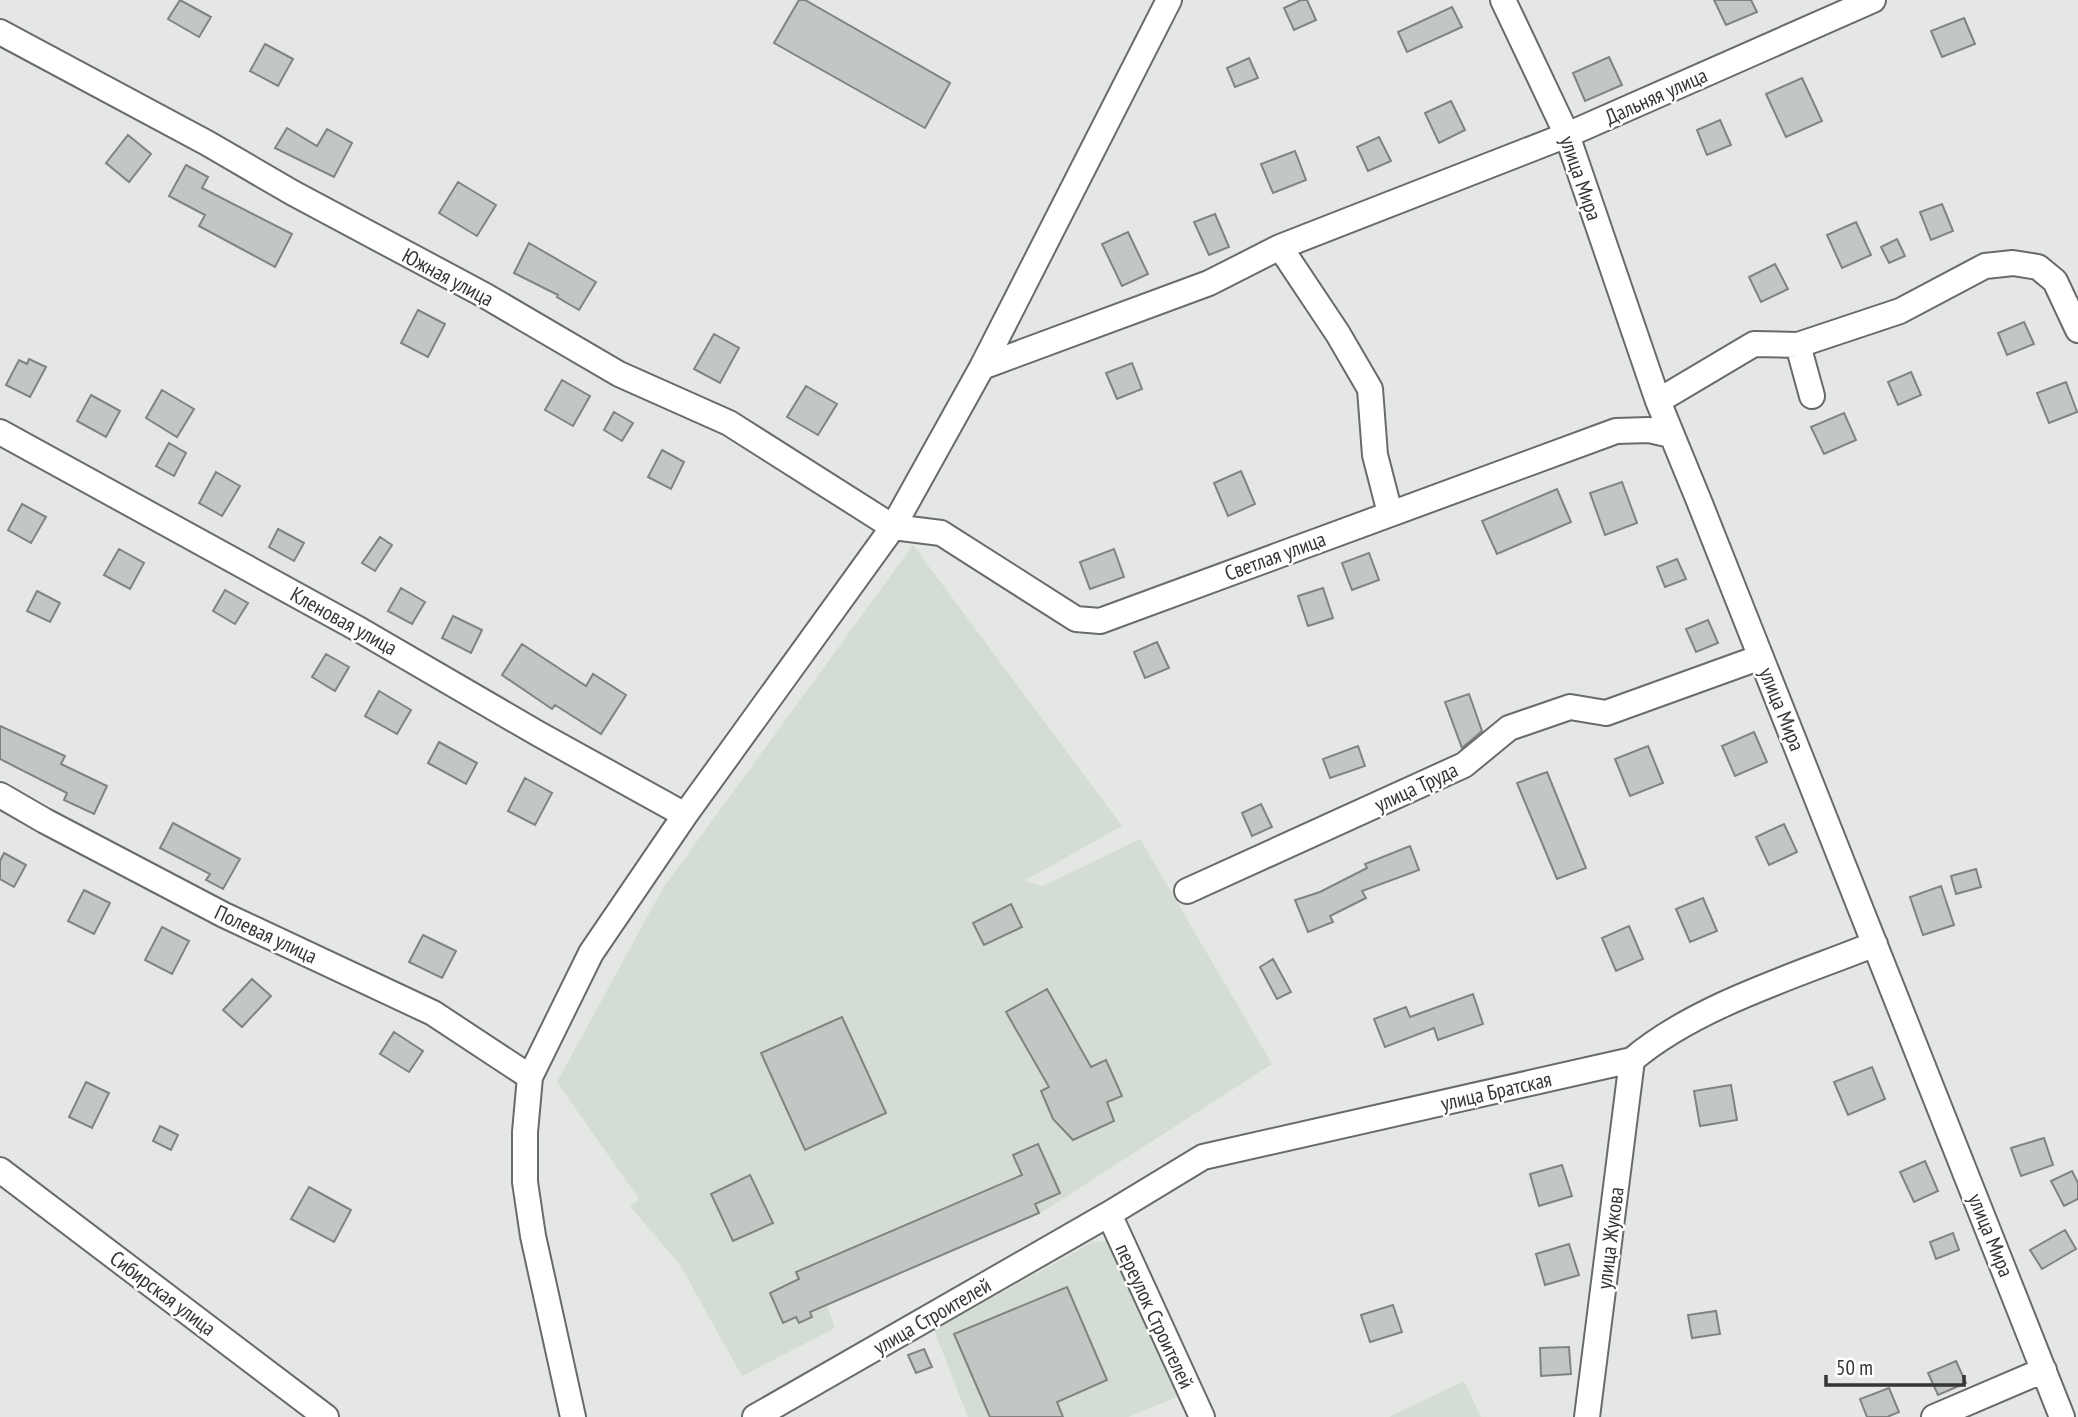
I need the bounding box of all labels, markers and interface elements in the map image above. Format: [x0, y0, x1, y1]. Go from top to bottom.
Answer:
street label: Дальняя улица [1601, 61, 1711, 131]
street label: улица Мира [1554, 132, 1608, 224]
street label: Южная улица [398, 242, 498, 312]
street label: Светлая улица [1221, 525, 1329, 587]
street label: Кленовая улица [286, 581, 402, 661]
street label: улица Мира [1753, 663, 1811, 755]
street label: улица Труда [1370, 756, 1462, 818]
street label: Полевая улица [211, 899, 321, 969]
street label: улица Братская [1438, 1065, 1554, 1117]
street label: улица Жукова [1590, 1185, 1630, 1291]
street label: улица Мира [1962, 1189, 2020, 1281]
street label: переулок Строителей [1110, 1239, 1200, 1393]
street label: Сибирская улица [105, 1244, 221, 1342]
street label: улица Строителей [868, 1271, 996, 1361]
scale bar [1826, 1344, 1964, 1388]
text: 50 m [1836, 1354, 1873, 1381]

